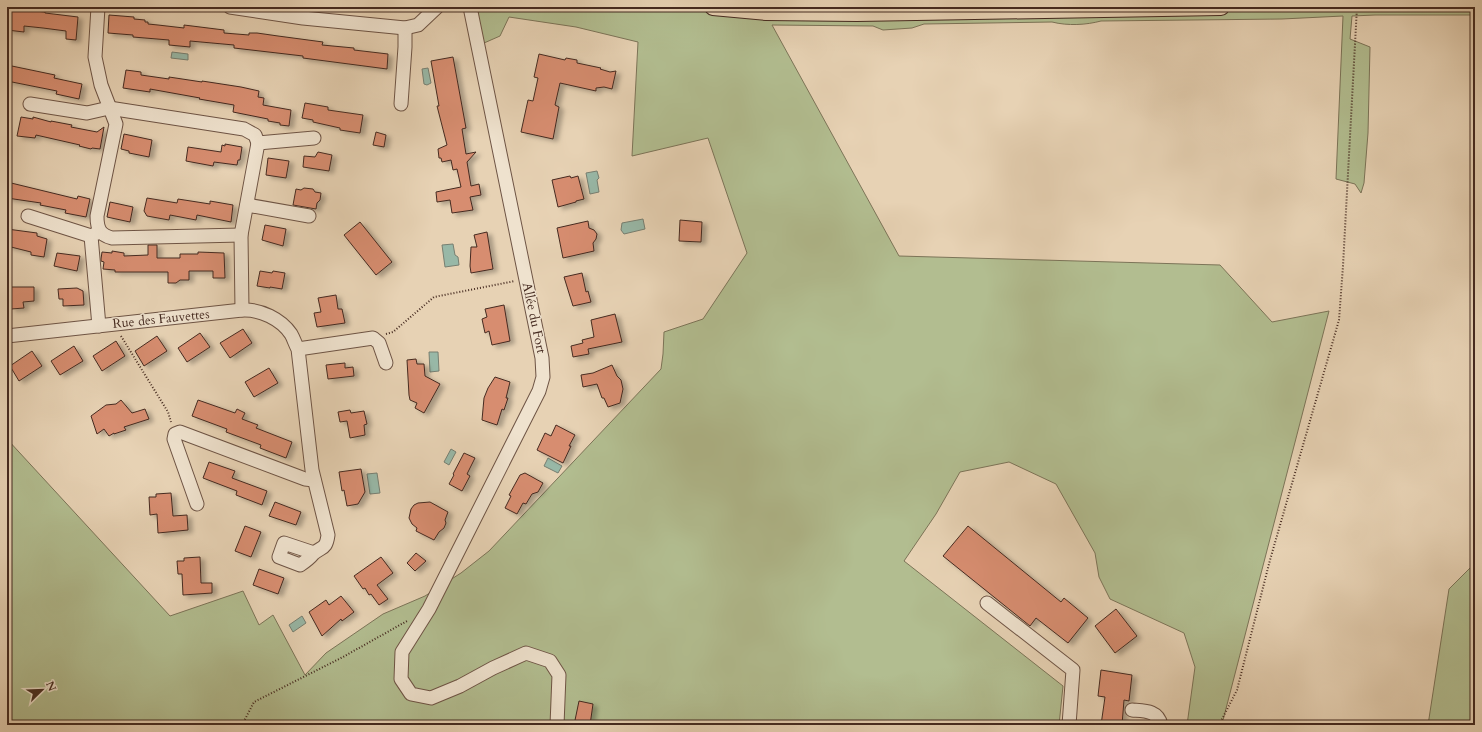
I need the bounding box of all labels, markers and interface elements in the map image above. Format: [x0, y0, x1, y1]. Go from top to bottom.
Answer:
street label: Allée du Fort [518, 281, 550, 355]
street label: Rue des Fauvettes [112, 305, 210, 333]
north arrow [22, 670, 62, 710]
text: N [42, 679, 60, 694]

